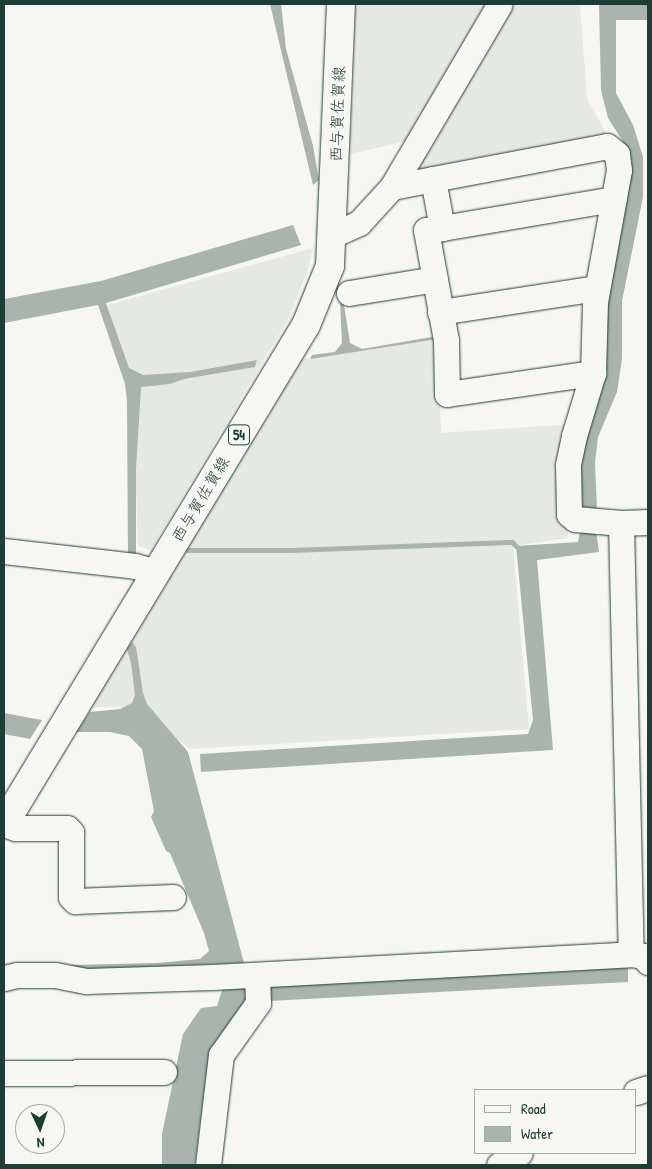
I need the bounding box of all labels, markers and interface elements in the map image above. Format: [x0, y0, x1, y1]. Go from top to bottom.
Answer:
street label: 西与賀佐賀線 [326, 66, 348, 162]
road number: 54 [228, 422, 250, 448]
street label: 西与賀佐賀線 [167, 453, 233, 545]
legend [474, 1089, 637, 1154]
text: Road [521, 1098, 546, 1119]
north arrow [15, 1104, 65, 1154]
text: Water [521, 1123, 553, 1144]
text: N [37, 1134, 45, 1153]

